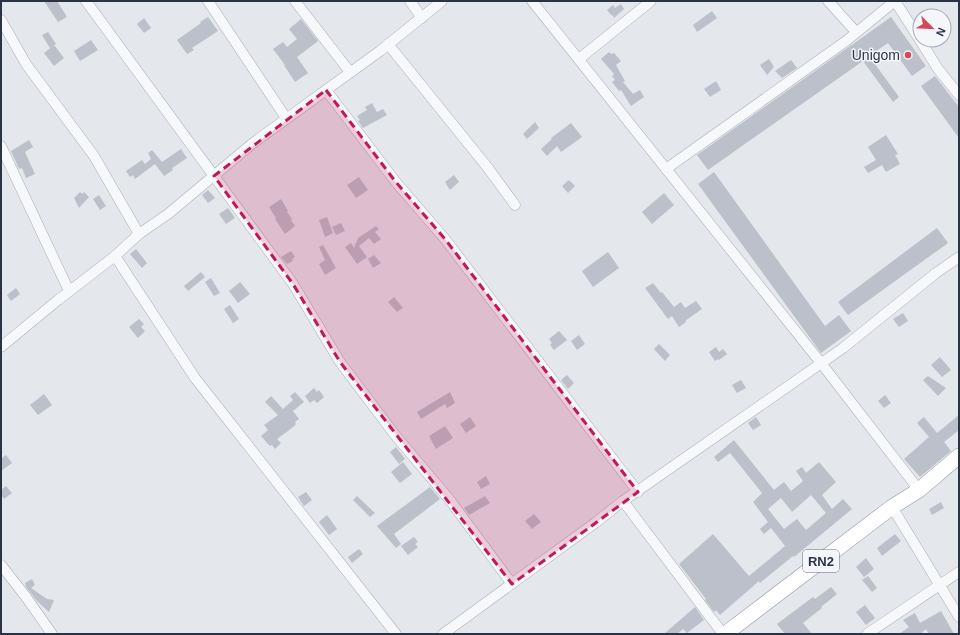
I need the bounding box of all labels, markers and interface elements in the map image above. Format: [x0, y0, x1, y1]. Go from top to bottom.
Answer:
north arrow [912, 8, 952, 48]
text: N [934, 26, 948, 38]
place label: Unigom [852, 47, 900, 63]
marker: Unigom [903, 50, 913, 60]
road number: RN2 [803, 550, 839, 572]

